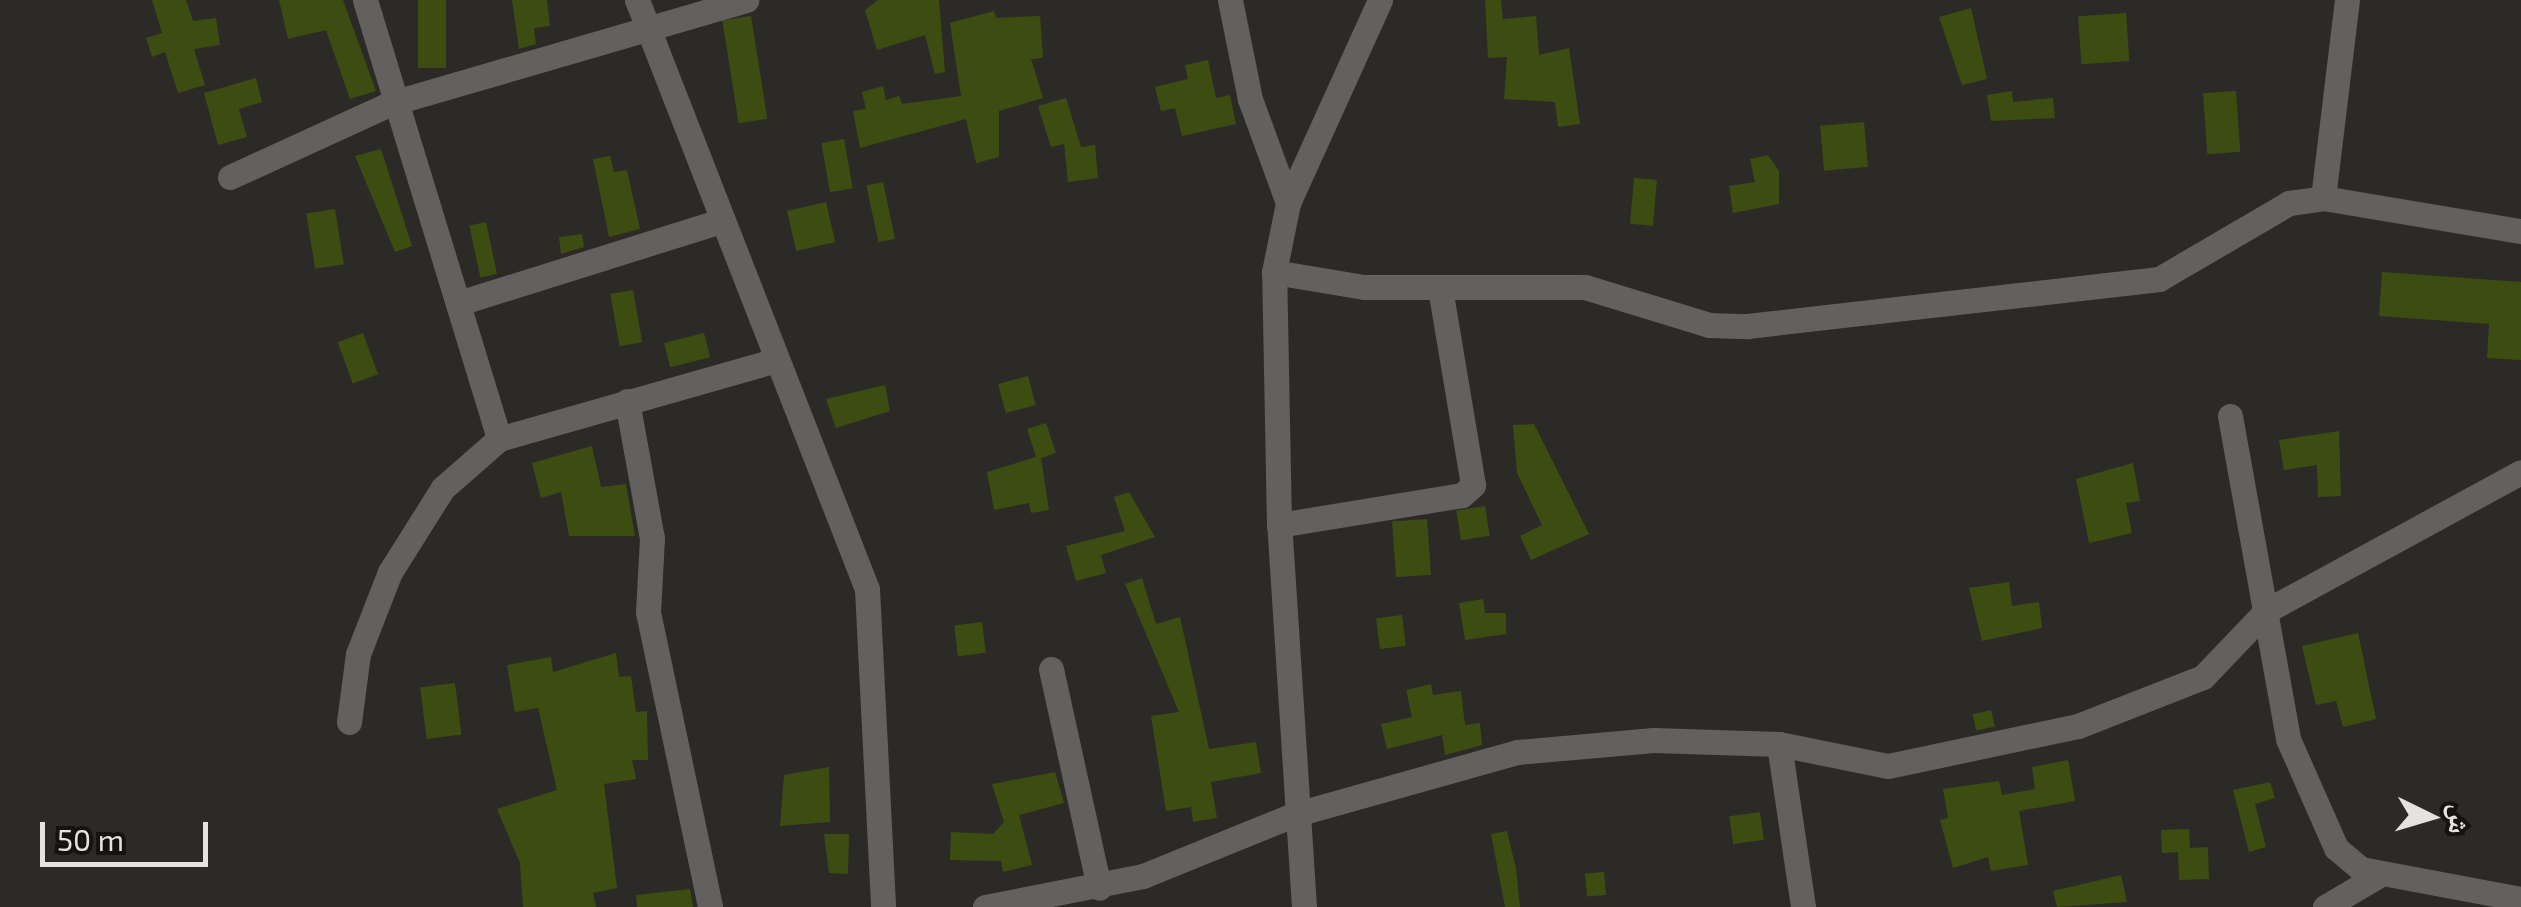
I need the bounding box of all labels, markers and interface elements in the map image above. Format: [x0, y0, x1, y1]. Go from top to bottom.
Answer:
north arrow [2381, 767, 2481, 867]
scale bar [45, 802, 212, 864]
text: ش [2443, 803, 2479, 836]
text: 50 m [57, 821, 124, 857]

